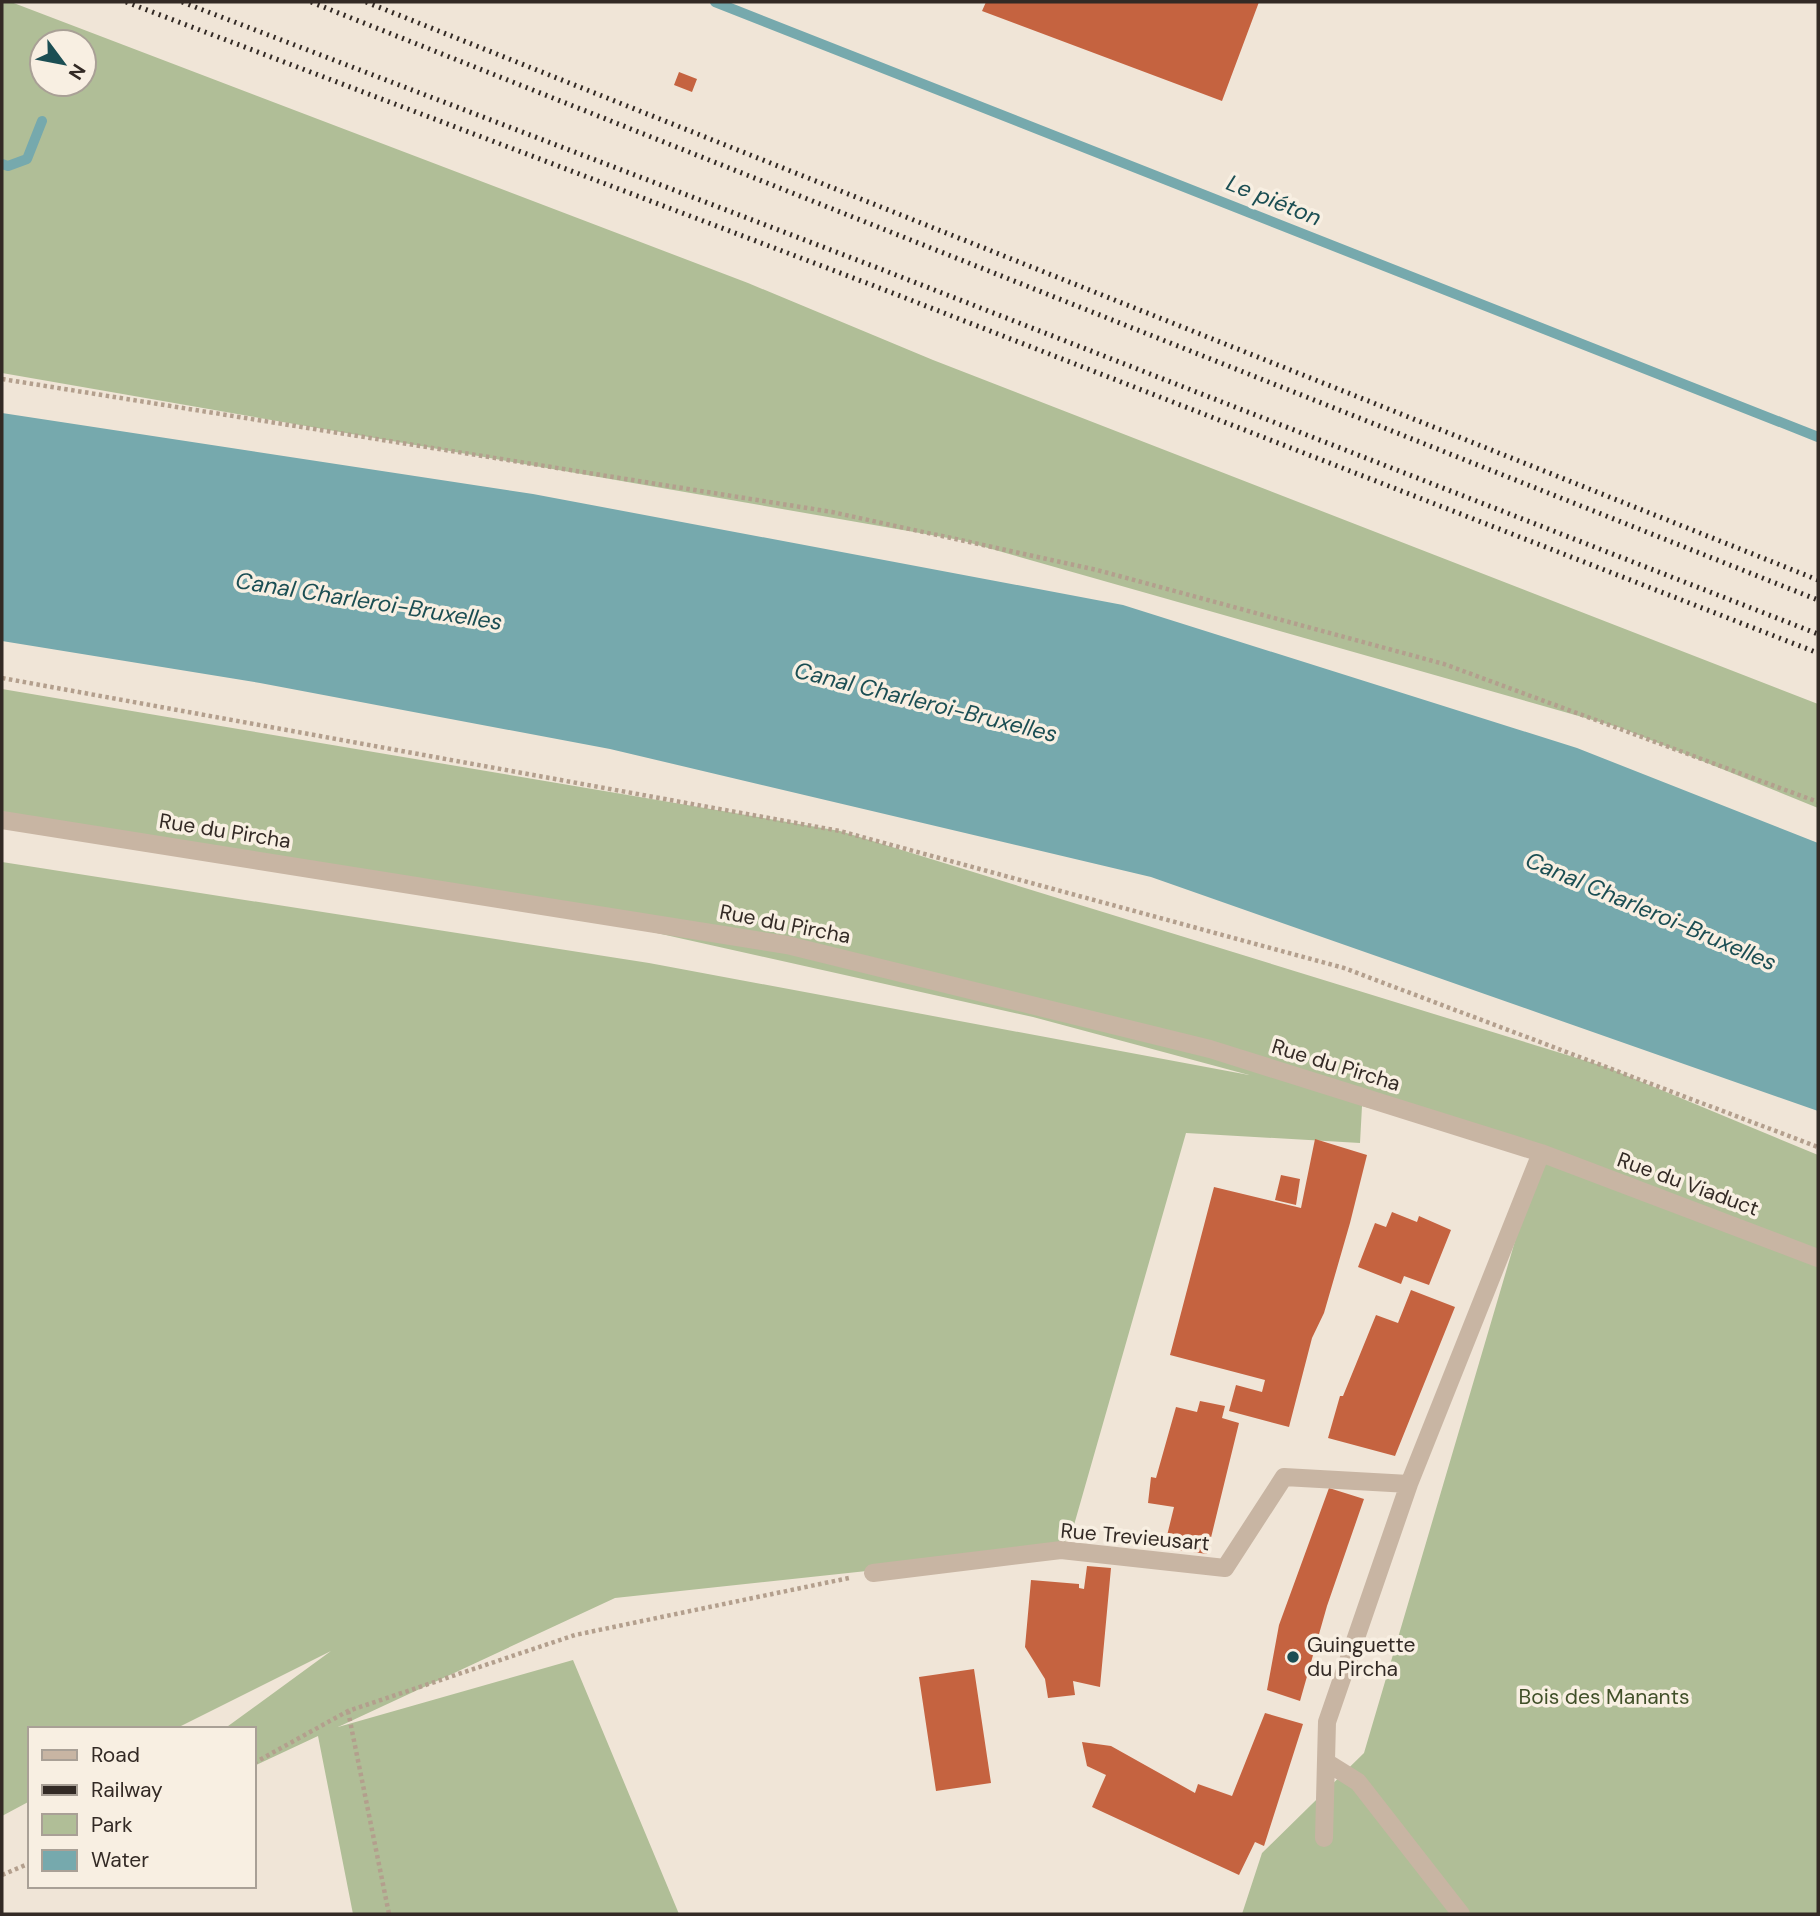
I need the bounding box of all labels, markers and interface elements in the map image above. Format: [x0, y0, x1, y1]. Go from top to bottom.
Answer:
north arrow [28, 28, 98, 98]
text: N [63, 59, 91, 84]
water label: Le piéton [1222, 167, 1326, 233]
water label: Canal Charleroi-Bruxelles [233, 565, 505, 637]
water label: Canal Charleroi-Bruxelles [791, 655, 1061, 749]
street label: Rue du Pircha [157, 807, 293, 855]
water label: Canal Charleroi-Bruxelles [1521, 844, 1781, 978]
street label: Rue du Pircha [717, 898, 853, 950]
street label: Rue du Pircha [1268, 1032, 1404, 1098]
street label: Rue du Viaduct [1613, 1145, 1763, 1223]
street label: Rue Trevieusart [1059, 1517, 1211, 1557]
place label: Guinguette du Pircha [1307, 1631, 1416, 1683]
marker: Guinguette du Pircha [1285, 1649, 1301, 1665]
park label: Bois des Manants [1519, 1683, 1689, 1711]
legend [28, 1727, 256, 1888]
text: Road [91, 1741, 140, 1769]
text: Railway [91, 1776, 163, 1804]
text: Park [91, 1811, 133, 1839]
text: Water [91, 1846, 149, 1874]

